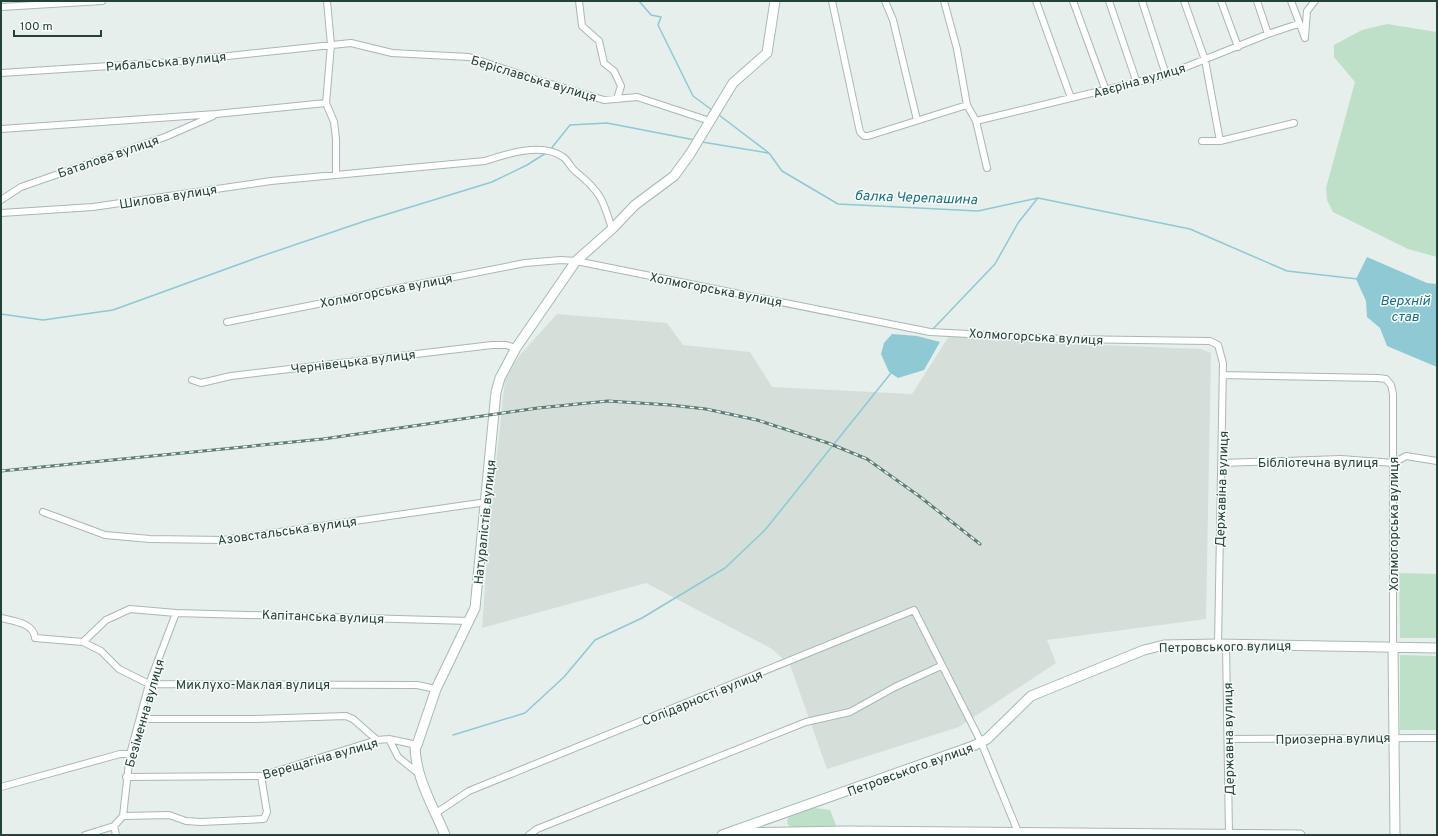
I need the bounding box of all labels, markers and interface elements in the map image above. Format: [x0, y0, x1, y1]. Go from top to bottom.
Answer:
scale bar [14, 12, 101, 38]
text: 100 m [20, 19, 53, 35]
street label: Рибальська вулиця [105, 50, 227, 76]
street label: Беріславська вулиця [469, 53, 598, 107]
street label: Авєріна вулиця [1091, 61, 1188, 103]
street label: Баталова вулиця [56, 133, 161, 183]
street label: Шилова вулиця [118, 182, 218, 214]
water label: балка Черепашина [854, 188, 978, 209]
street label: Холмогорська вулиця [648, 270, 783, 312]
street label: Холмогорська вулиця [319, 271, 454, 313]
water label: Верхній став [1380, 293, 1431, 326]
street label: Холмогорська вулиця [968, 326, 1104, 350]
street label: Чернівецька вулиця [290, 347, 417, 379]
street label: Державіна вулиця [1213, 431, 1233, 548]
street label: Бібліотечна вулиця [1258, 456, 1378, 472]
street label: Холмогорська вулиця [1387, 457, 1403, 591]
street label: Натуралістів вулиця [471, 459, 500, 585]
street label: Азовстальська вулиця [217, 514, 358, 550]
street label: Капітанська вулиця [261, 608, 384, 628]
street label: Петровського вулиця [1159, 639, 1292, 657]
street label: Безіменна вулиця [123, 658, 169, 770]
street label: Солідарності вулиця [640, 667, 766, 730]
street label: Миклухо-Маклая вулиця [176, 678, 330, 694]
street label: Державна вулиця [1221, 682, 1239, 796]
street label: Приозерна вулиця [1275, 731, 1391, 749]
street label: Верещагіна вулиця [261, 736, 380, 784]
street label: Петровського вулиця [846, 741, 976, 801]

